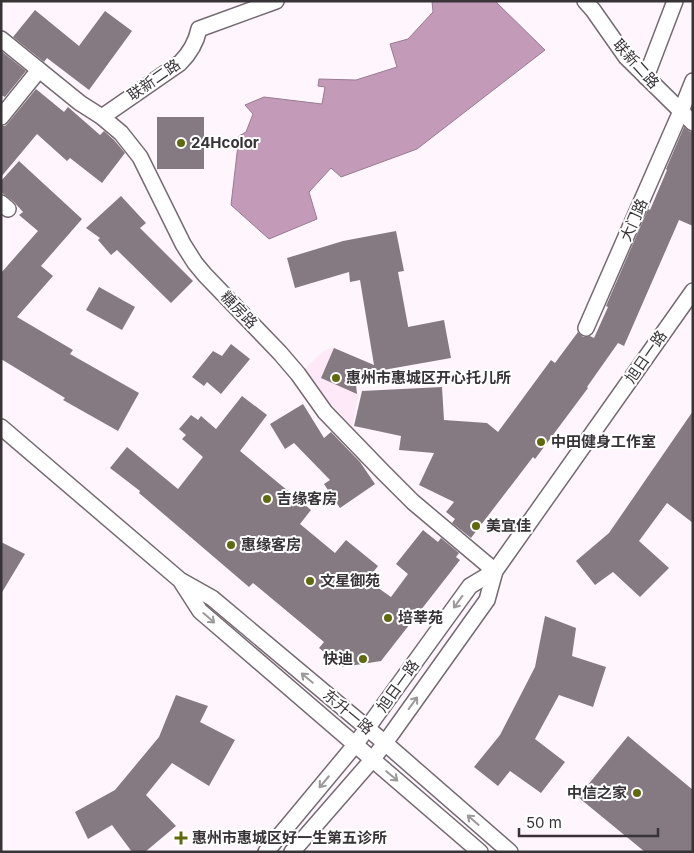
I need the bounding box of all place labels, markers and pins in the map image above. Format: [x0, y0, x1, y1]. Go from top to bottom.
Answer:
place label: 24Hcolor [191, 133, 259, 152]
marker: 24Hcolor [175, 137, 187, 149]
place label: 惠州市惠城区开心托儿所 [346, 368, 511, 387]
marker: 惠州市惠城区开心托儿所 [330, 372, 342, 384]
place label: 中田健身工作室 [551, 432, 656, 451]
marker: 中田健身工作室 [535, 436, 547, 448]
place label: 吉缘客房 [277, 489, 337, 508]
marker: 吉缘客房 [261, 493, 273, 505]
place label: 美宜佳 [486, 516, 531, 535]
marker: 美宜佳 [470, 520, 482, 532]
place label: 惠缘客房 [241, 535, 301, 554]
marker: 惠缘客房 [225, 539, 237, 551]
place label: 文星御苑 [320, 571, 380, 590]
marker: 文星御苑 [304, 575, 316, 587]
place label: 培莘苑 [398, 608, 443, 627]
marker: 培莘苑 [382, 612, 394, 624]
place label: 快迪 [323, 649, 353, 668]
marker: 快迪 [357, 653, 369, 665]
place label: 中信之家 [567, 783, 627, 802]
marker: 中信之家 [631, 787, 643, 799]
place label: 惠州市惠城区好一生第五诊所 [192, 828, 387, 847]
marker: 惠州市惠城区好一生第五诊所 [174, 831, 188, 845]

